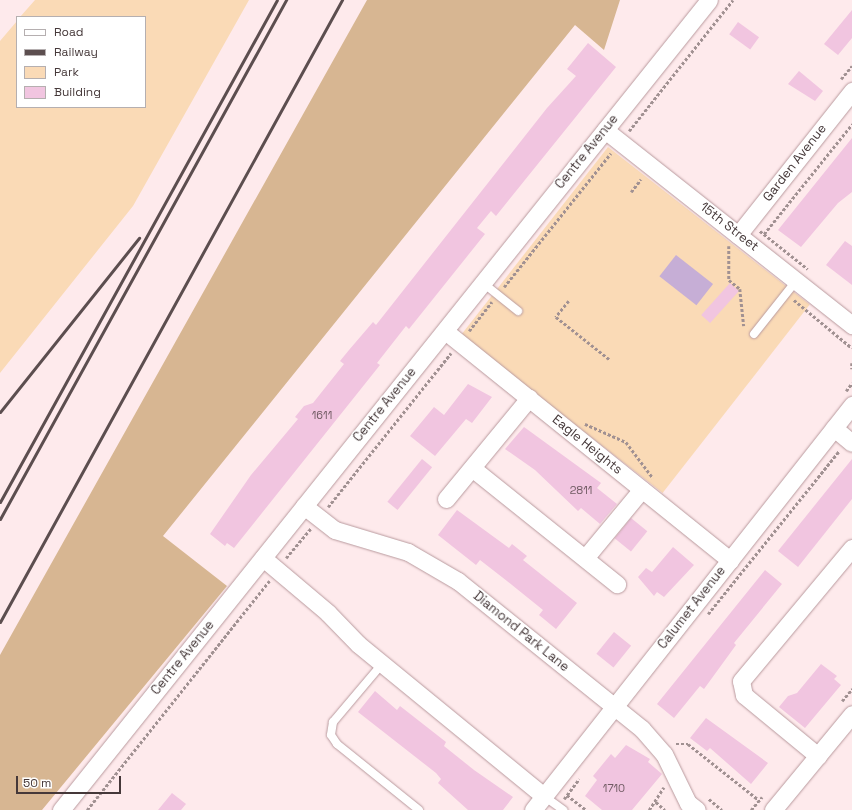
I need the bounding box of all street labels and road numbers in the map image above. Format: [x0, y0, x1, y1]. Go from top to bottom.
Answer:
street label: Centre Avenue [552, 112, 622, 192]
street label: Garden Avenue [760, 121, 830, 205]
street label: 15th Street [697, 199, 761, 255]
street label: Centre Avenue [350, 365, 420, 445]
street label: Eagle Heights [549, 412, 625, 478]
street label: Calumet Avenue [655, 563, 729, 653]
street label: Diamond Park Lane [470, 589, 572, 675]
street label: Centre Avenue [148, 618, 218, 698]

